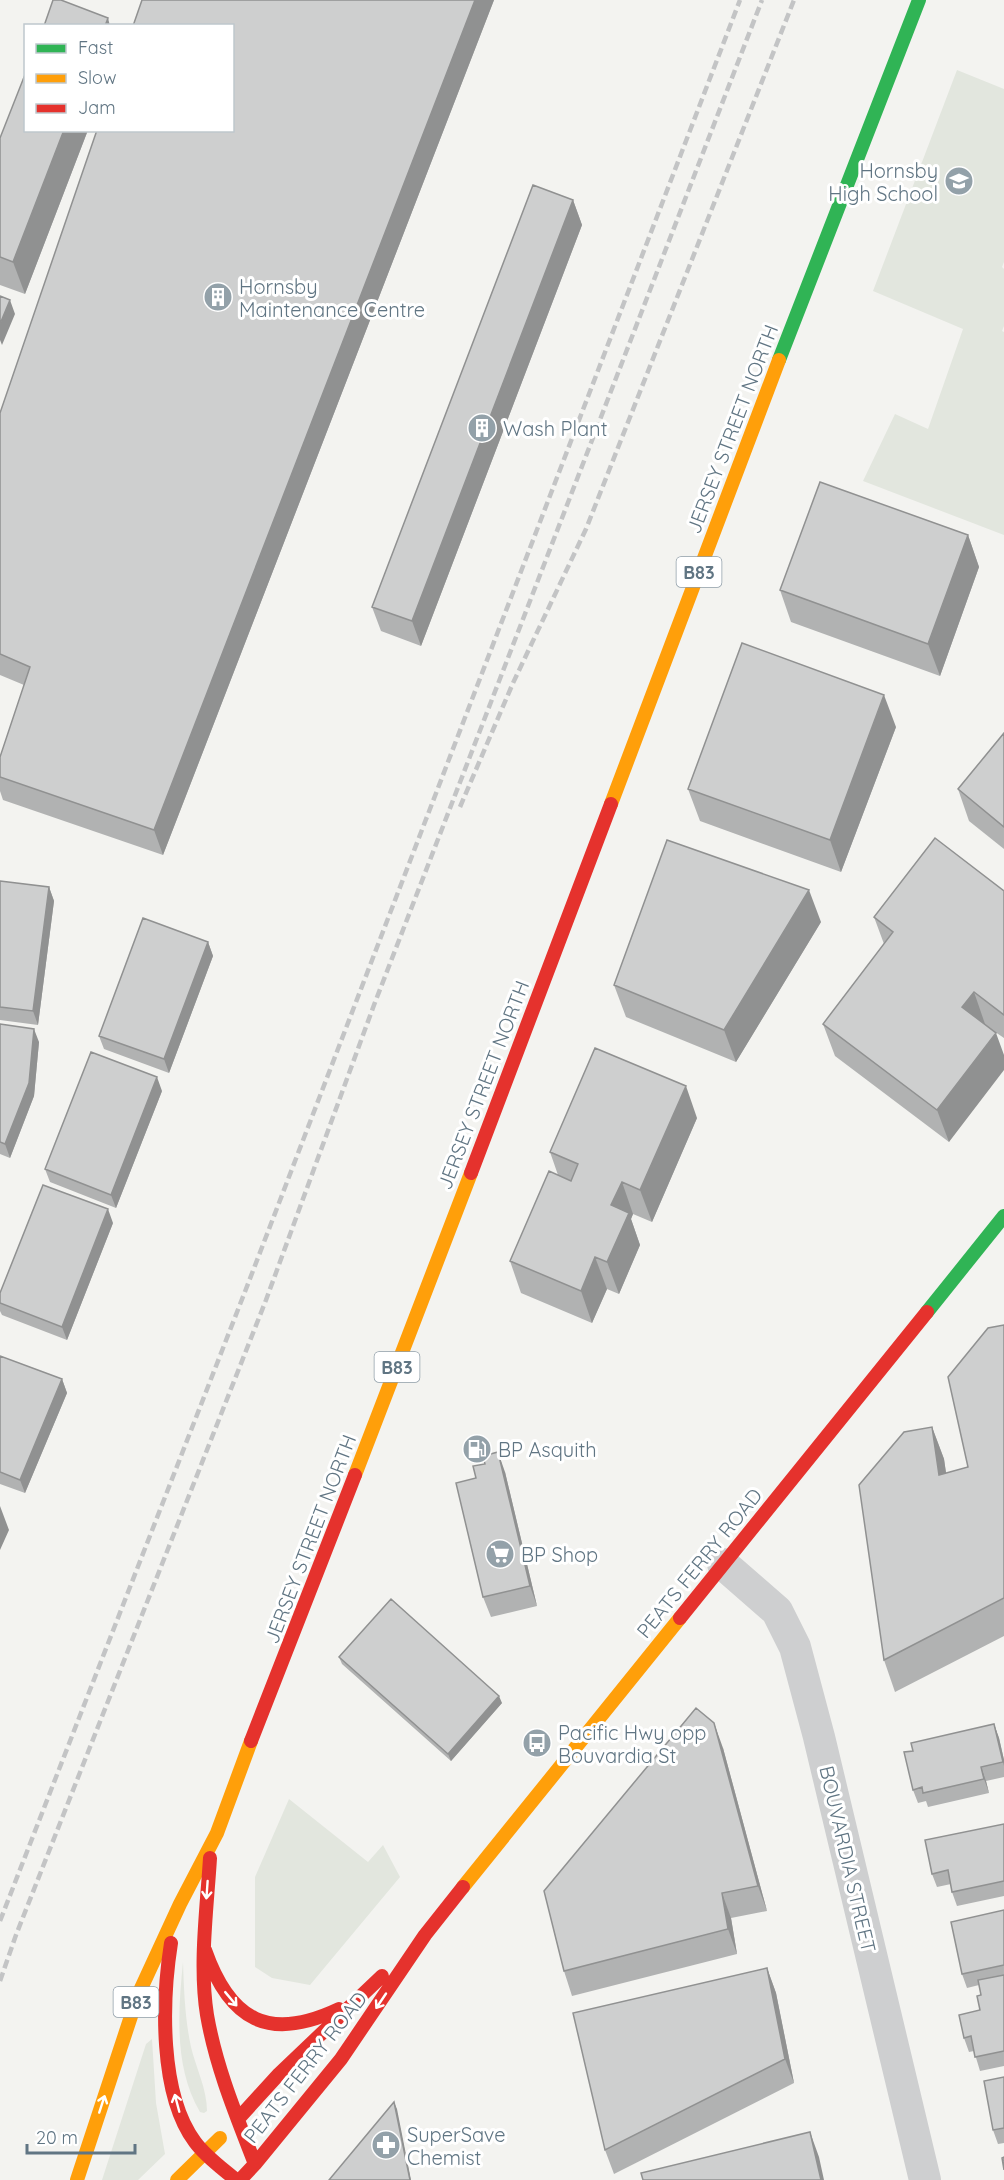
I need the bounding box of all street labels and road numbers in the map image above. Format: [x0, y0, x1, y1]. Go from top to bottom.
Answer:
street label: JERSEY STREET NORTH [681, 321, 783, 537]
road number: B83 [676, 557, 722, 587]
street label: JERSEY STREET NORTH [432, 977, 534, 1193]
road number: B83 [374, 1352, 420, 1382]
street label: JERSEY STREET NORTH [259, 1431, 361, 1647]
street label: PEATS FERRY ROAD [631, 1483, 767, 1643]
street label: BOUVARDIA STREET [814, 1763, 882, 1955]
street label: PEATS FERRY ROAD [238, 1986, 372, 2148]
road number: B83 [114, 1987, 158, 2017]

